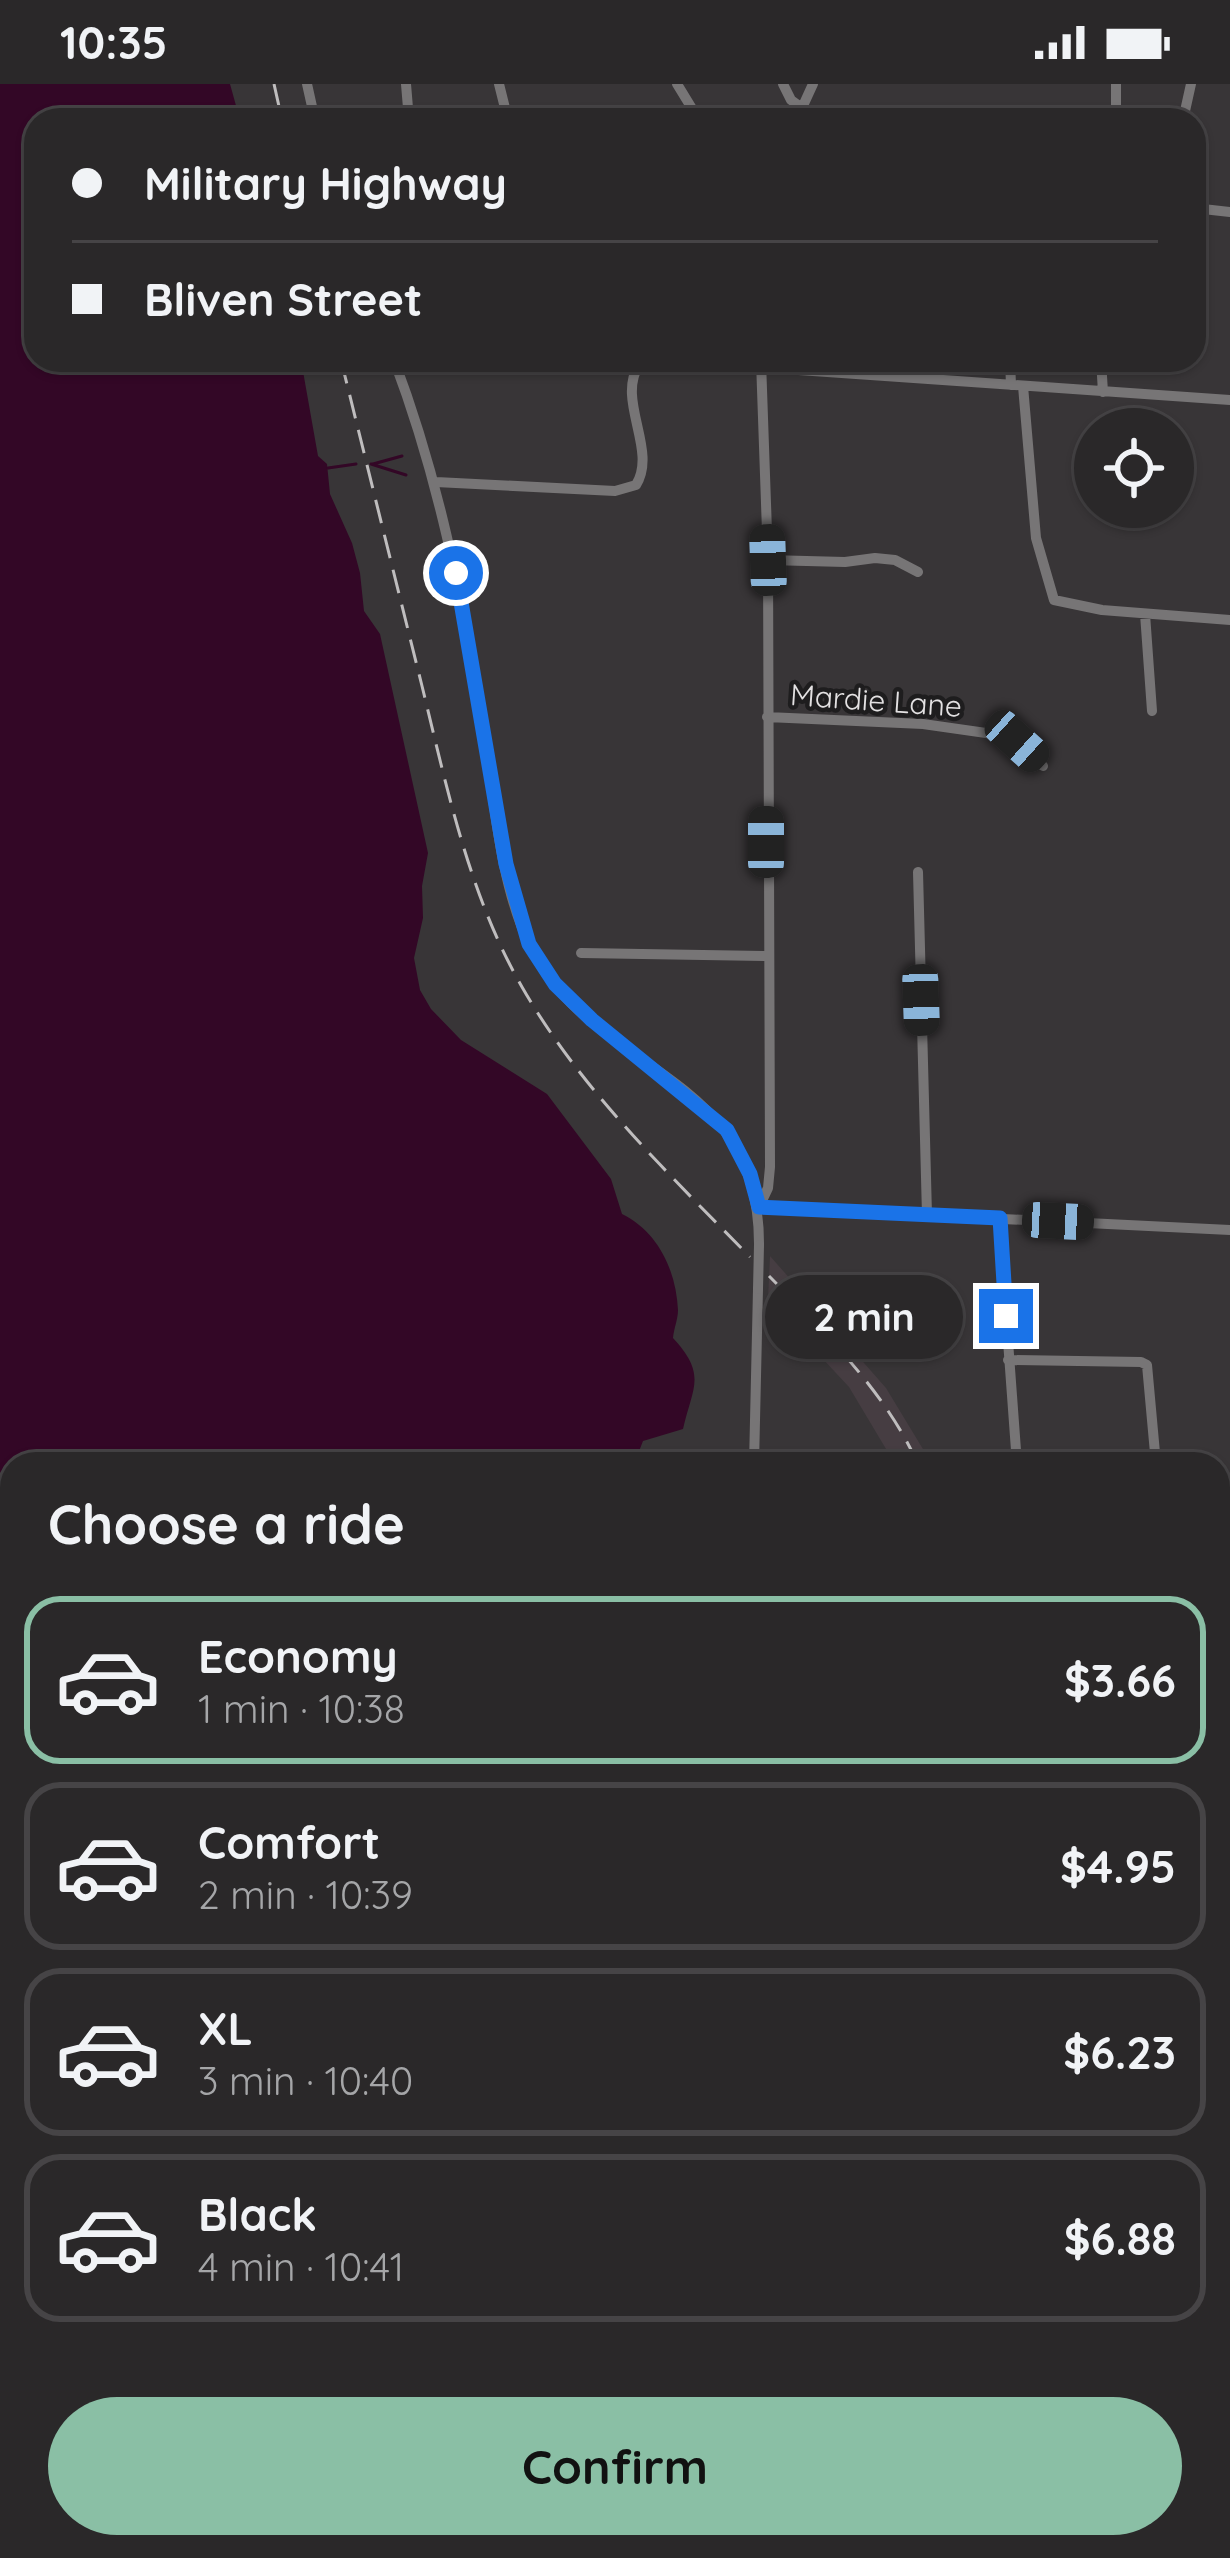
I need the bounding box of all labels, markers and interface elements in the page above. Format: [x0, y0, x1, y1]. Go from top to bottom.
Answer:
text: 10:35 [60, 14, 168, 70]
text: Military Highway [144, 155, 507, 211]
text: Bliven Street [144, 271, 422, 327]
map controls [1074, 408, 1194, 528]
button: locate [1074, 408, 1194, 528]
car [749, 523, 787, 597]
route start [429, 546, 483, 600]
street label: Mardie Lane [789, 675, 963, 725]
car [978, 704, 1056, 778]
car [748, 806, 784, 878]
car [902, 963, 940, 1037]
car [1021, 1201, 1095, 1241]
callout: 2 min [766, 1274, 964, 1358]
route end [979, 1289, 1033, 1343]
text: 2 min [813, 1292, 915, 1341]
text: Choose a ride [48, 1490, 405, 1558]
icon: car [54, 1626, 162, 1734]
text: Economy [198, 1628, 398, 1684]
text: $3.66 [1064, 1652, 1176, 1708]
text: 1 min · 10:38 [198, 1684, 405, 1733]
icon: car [54, 1812, 162, 1920]
text: Comfort [198, 1814, 380, 1870]
text: $4.95 [1060, 1838, 1176, 1894]
text: 2 min · 10:39 [198, 1870, 413, 1919]
icon: car [54, 1998, 162, 2106]
text: XL [198, 2000, 253, 2056]
text: $6.23 [1063, 2024, 1176, 2080]
text: 3 min · 10:40 [198, 2056, 413, 2105]
icon: car [54, 2184, 162, 2292]
text: Black [198, 2186, 317, 2242]
text: $6.88 [1064, 2210, 1176, 2266]
text: 4 min · 10:41 [198, 2242, 404, 2291]
button: Confirm [48, 2397, 1182, 2535]

